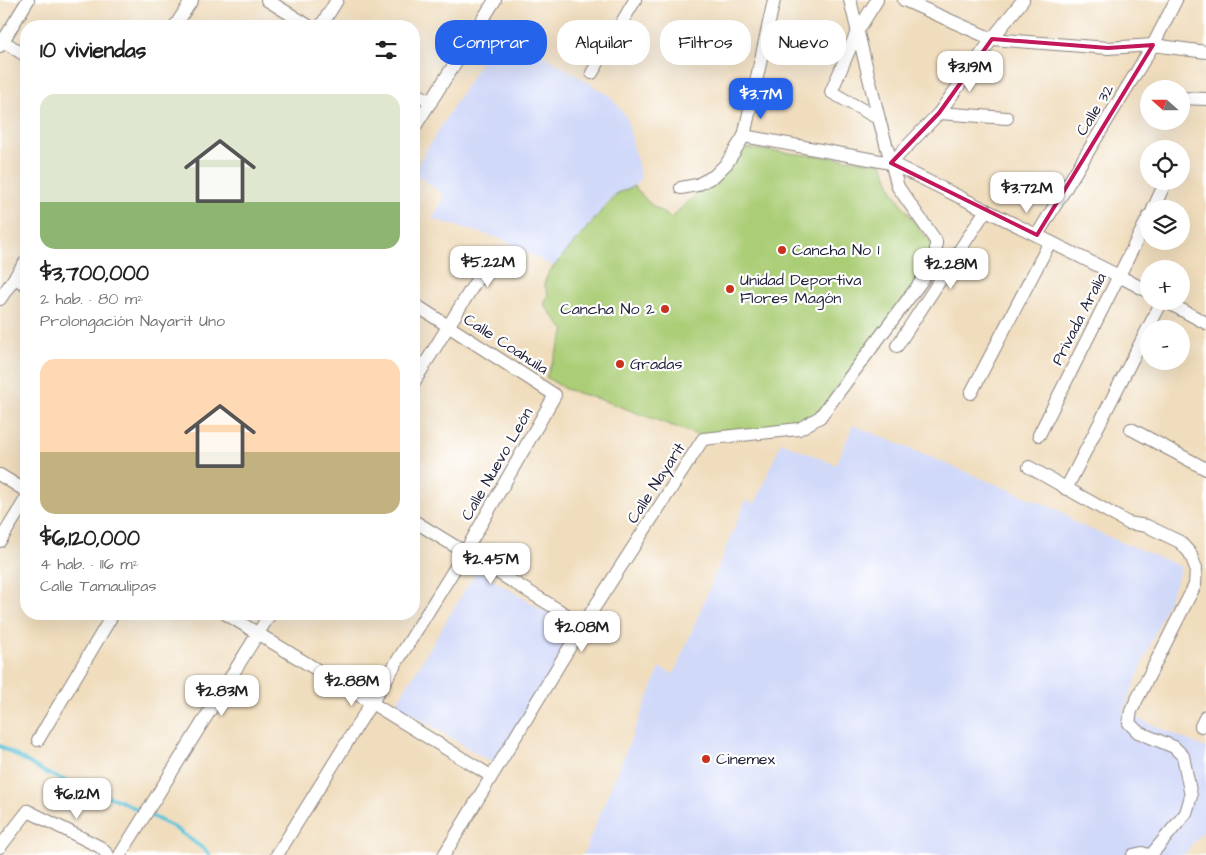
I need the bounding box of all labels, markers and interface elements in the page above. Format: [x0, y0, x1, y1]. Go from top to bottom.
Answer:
chip: Comprar [435, 20, 547, 65]
chip: Alquilar [557, 20, 650, 65]
chip: Filtros [660, 20, 751, 65]
chip: Nuevo [761, 20, 846, 65]
text: 10 viviendas [40, 36, 146, 65]
icon: filters [372, 36, 400, 64]
pin: $3.19M [929, 51, 1011, 93]
text: $3.19M [948, 56, 992, 78]
pin: $3.7M [726, 78, 796, 120]
street label: Calle 32 [1071, 80, 1119, 140]
north arrow [1140, 80, 1190, 130]
map controls [1140, 80, 1190, 370]
text: $3.7M [740, 83, 782, 105]
icon: home [175, 126, 265, 216]
button: locate [1140, 140, 1190, 190]
pin: $3.72M [986, 172, 1068, 214]
text: $3.72M [1001, 177, 1053, 199]
button: layers [1140, 200, 1190, 250]
place label: Cancha No 1 [792, 239, 880, 261]
marker: Cancha No 1 [776, 244, 788, 256]
pin: $5.22M [447, 246, 529, 288]
pin: $2.28M [910, 248, 992, 290]
text: $5.22M [461, 251, 515, 273]
text: $2.28M [924, 253, 978, 275]
text: $3,700,000 [40, 259, 149, 288]
button: + [1140, 260, 1190, 310]
place label: Unidad Deportiva Flores Magón [740, 269, 861, 310]
street label: Privada Aralia [1046, 269, 1112, 369]
marker: Unidad Deportiva Flores Magón [724, 283, 736, 295]
text: 2 hab. · 80 m² [40, 288, 143, 310]
place label: Cancha No 2 [560, 298, 655, 320]
marker: Cancha No 2 [659, 303, 671, 315]
street label: Calle Coahuila [459, 308, 553, 380]
text: Prolongación Nayarit Uno [40, 310, 225, 332]
button: − [1140, 320, 1190, 370]
place label: Gradas [630, 353, 682, 375]
marker: Gradas [614, 358, 626, 370]
icon: home [175, 391, 265, 481]
street label: Calle Nuevo León [456, 404, 538, 524]
street label: Calle Nayarit [622, 438, 692, 528]
text: $6,120,000 [40, 524, 140, 553]
pin: $2.45M [450, 542, 532, 585]
text: $2.45M [463, 548, 519, 570]
text: 4 hab. · 116 m² [40, 553, 139, 575]
text: Calle Tamaulipas [40, 575, 156, 597]
pin: $2.08M [541, 610, 623, 653]
text: $2.08M [555, 616, 609, 638]
pin: $2.88M [311, 664, 393, 707]
text: $2.88M [325, 670, 379, 692]
pin: $2.83M [181, 674, 263, 717]
text: $2.83M [196, 680, 248, 702]
place label: Cinemex [716, 748, 776, 770]
marker: Cinemex [700, 753, 712, 765]
pin: $6.12M [36, 778, 118, 820]
text: $6.12M [54, 783, 100, 805]

